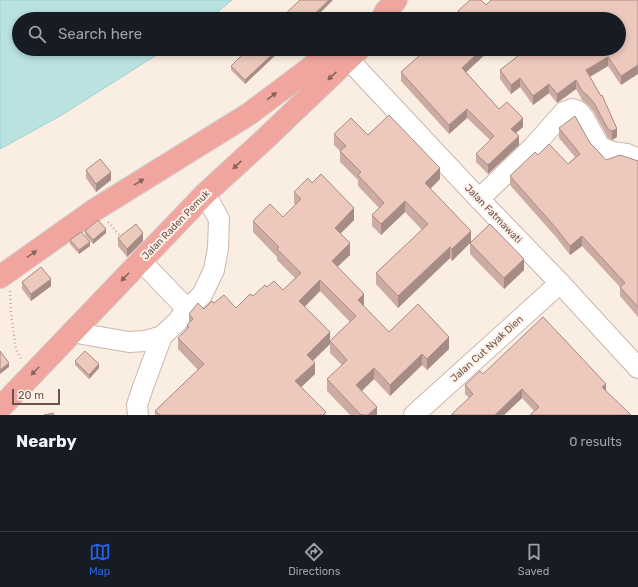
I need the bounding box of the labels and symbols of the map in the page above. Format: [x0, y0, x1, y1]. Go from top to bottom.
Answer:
one-way arrow [327, 71, 336, 80]
one-way arrow [267, 92, 278, 101]
one-way arrow [232, 160, 242, 170]
one-way arrow [133, 178, 145, 185]
street label: Jalan Fatmawati [462, 182, 524, 246]
street label: Jalan Raden Pemuk [140, 187, 213, 262]
one-way arrow [26, 250, 37, 259]
one-way arrow [120, 272, 130, 282]
street label: Jalan Cut Nyak Dien [448, 313, 526, 385]
one-way arrow [30, 366, 40, 376]
scale bar [12, 387, 60, 406]

